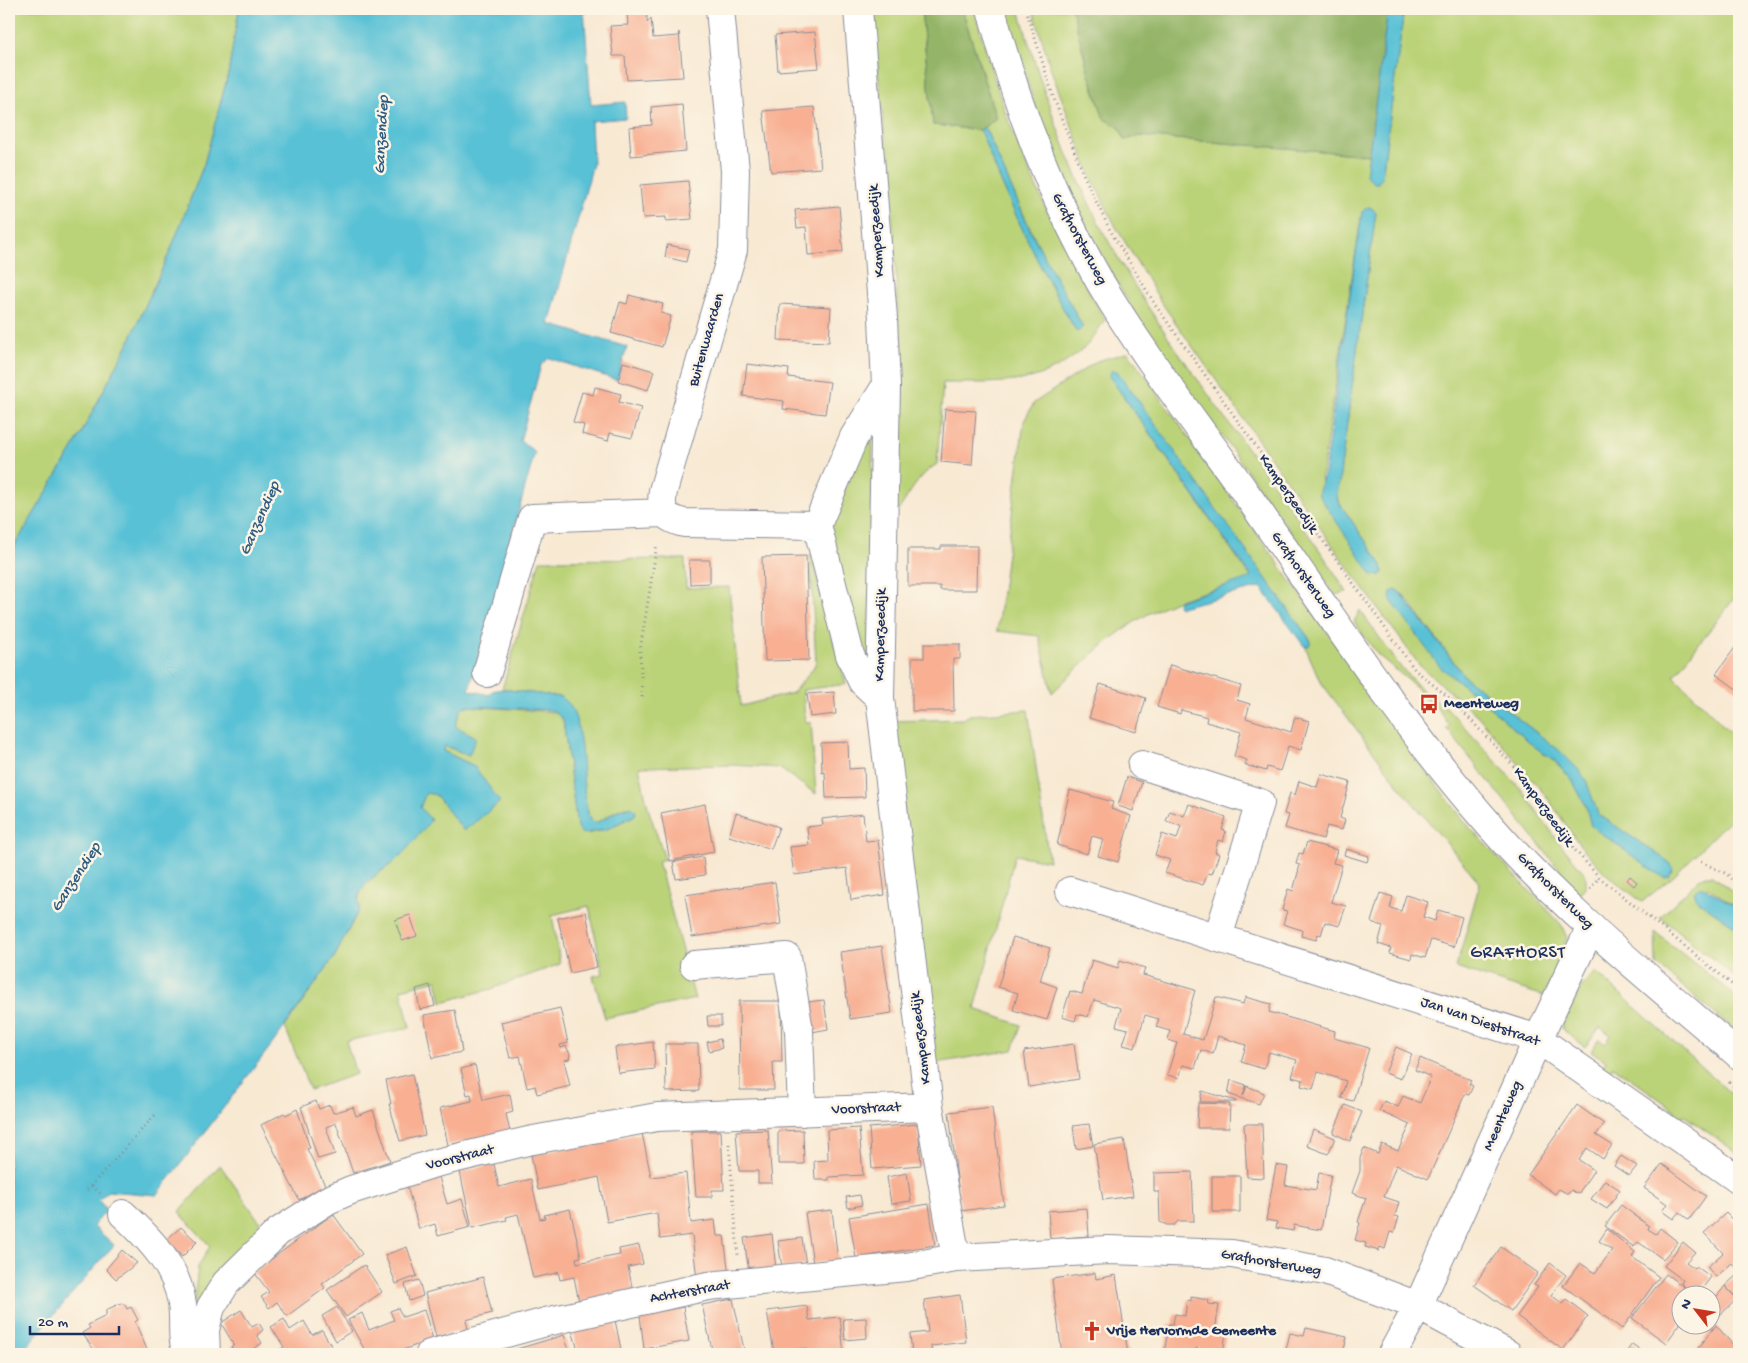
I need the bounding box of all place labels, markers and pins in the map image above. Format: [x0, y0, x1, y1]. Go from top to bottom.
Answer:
bus stop icon: Meenteweg [1418, 693, 1440, 715]
place label: Meenteweg [1444, 695, 1519, 713]
church icon: Vrije Hervormde Gemeente [1081, 1320, 1103, 1342]
place label: Vrije Hervormde Gemeente [1106, 1322, 1277, 1340]

